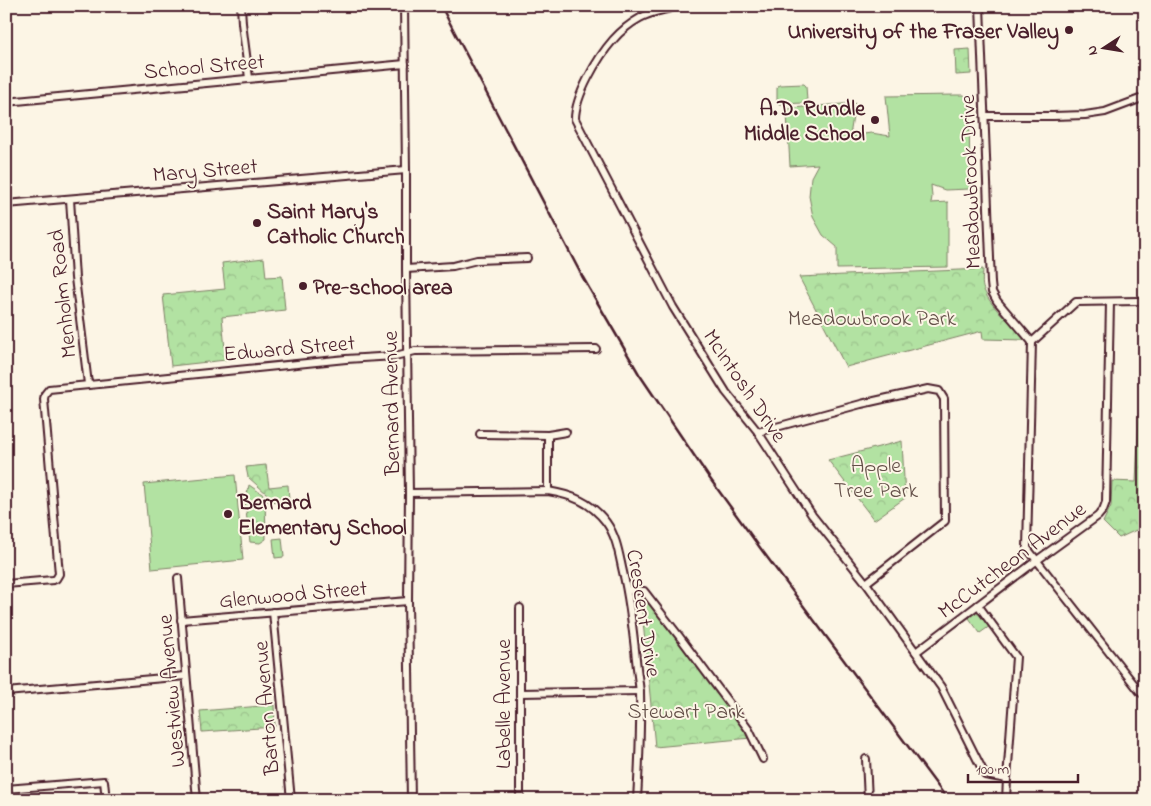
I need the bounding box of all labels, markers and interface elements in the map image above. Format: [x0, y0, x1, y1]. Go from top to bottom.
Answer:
place label: University of the Fraser Valley [788, 17, 1059, 50]
north arrow [1078, 22, 1128, 72]
marker: University of the Fraser Valley [1063, 24, 1075, 36]
text: N [1081, 44, 1104, 57]
street label: School Street [142, 47, 267, 89]
place label: A.D. Rundle Middle School [744, 94, 866, 151]
street label: Meadowbrook Drive [953, 94, 991, 270]
marker: A.D. Rundle Middle School [869, 114, 881, 126]
street label: Mary Street [151, 151, 260, 194]
place label: Saint Mary's Catholic Church [267, 197, 405, 254]
marker: Saint Mary's Catholic Church [251, 217, 263, 229]
street label: Menholm Road [41, 228, 87, 360]
place label: Pre-school area [313, 273, 453, 305]
marker: Pre-school area [297, 280, 309, 292]
park label: Meadowbrook Park [788, 304, 957, 336]
street label: McIntosh Drive [694, 323, 793, 450]
street label: Edward Street [222, 328, 357, 372]
street label: Bernard Avenue [376, 330, 410, 477]
park label: Apple Tree Park [834, 451, 919, 508]
place label: Bernard Elementary School [237, 488, 407, 546]
street label: McCutcheon Avenue [932, 495, 1094, 628]
marker: Bernard Elementary School [222, 508, 234, 520]
street label: Crescent Drive [616, 547, 668, 680]
street label: Glenwood Street [218, 574, 369, 618]
street label: Westview Avenue [150, 613, 196, 769]
street label: Barton Avenue [246, 639, 290, 777]
street label: Labelle Avenue [489, 639, 521, 769]
park label: Stewart Park [627, 697, 745, 729]
scale bar [968, 751, 1078, 783]
text: 100 m [976, 759, 1009, 781]

